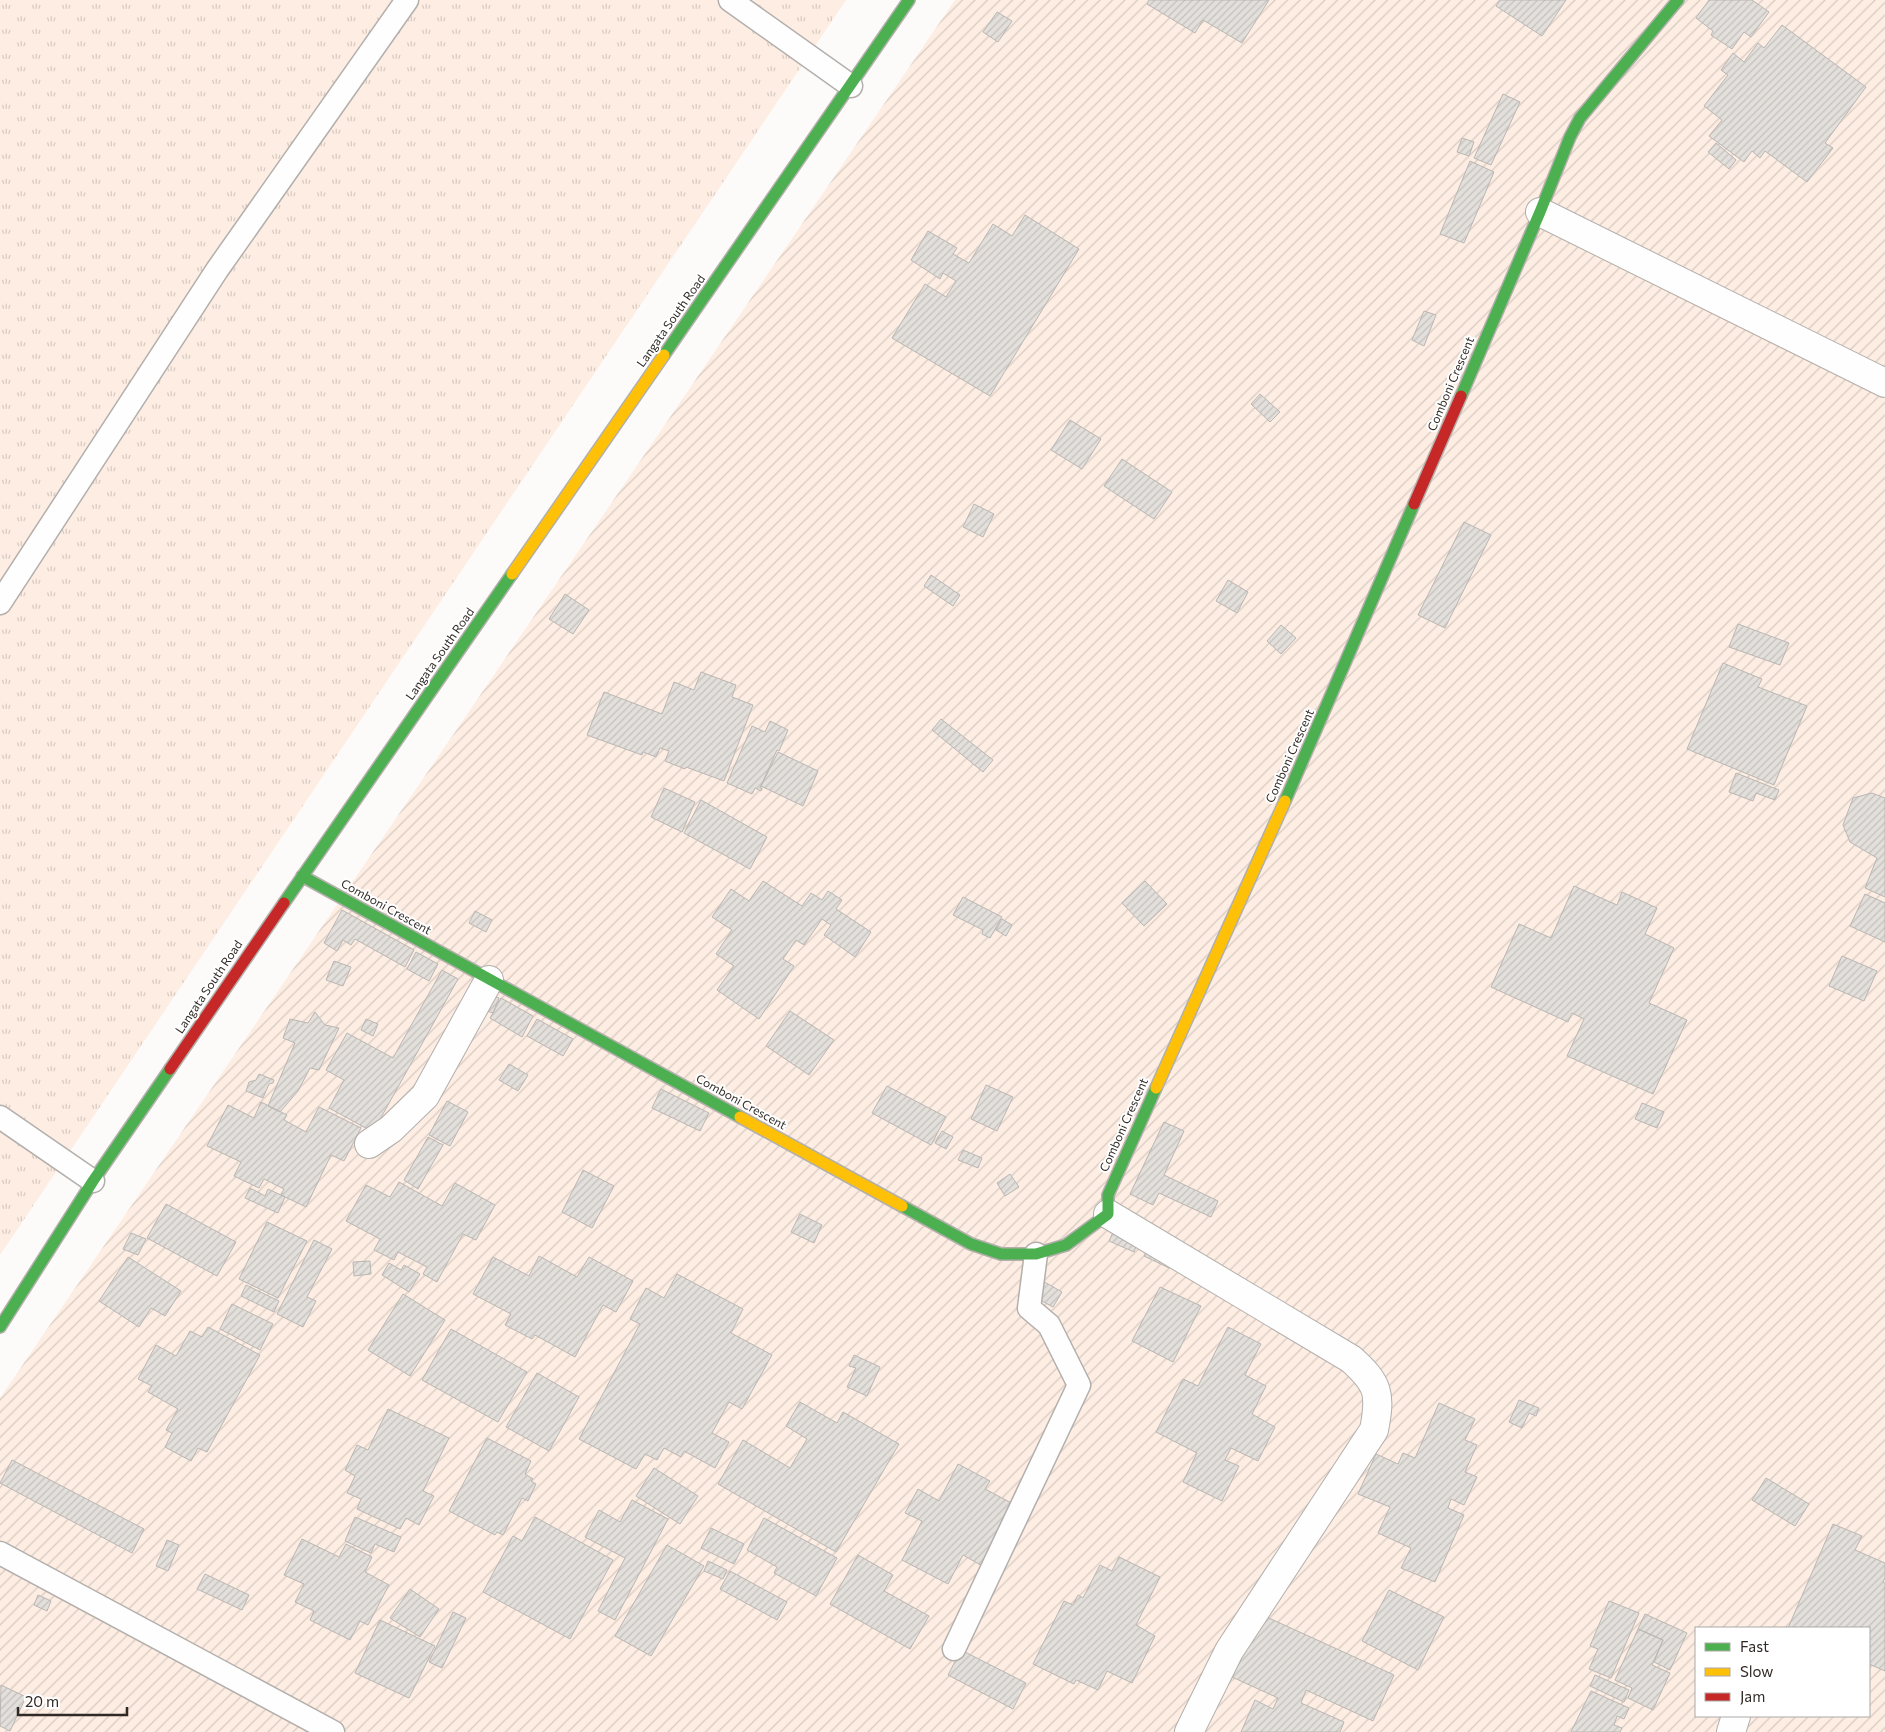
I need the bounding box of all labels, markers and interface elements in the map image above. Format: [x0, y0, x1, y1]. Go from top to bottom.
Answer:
street label: Langata South Road [633, 272, 707, 369]
street label: Comboni Crescent [1424, 334, 1476, 433]
street label: Langata South Road [402, 605, 476, 702]
street label: Comboni Crescent [1262, 707, 1316, 805]
street label: Comboni Crescent [339, 876, 434, 937]
street label: Langata South Road [172, 937, 245, 1036]
street label: Comboni Crescent [694, 1071, 789, 1132]
street label: Comboni Crescent [1096, 1076, 1150, 1174]
legend [1695, 1627, 1870, 1717]
text: Fast [1740, 1637, 1769, 1655]
text: Slow [1740, 1662, 1773, 1680]
scale bar [18, 1684, 126, 1716]
text: Jam [1740, 1687, 1765, 1705]
text: 20 m [25, 1692, 59, 1710]

